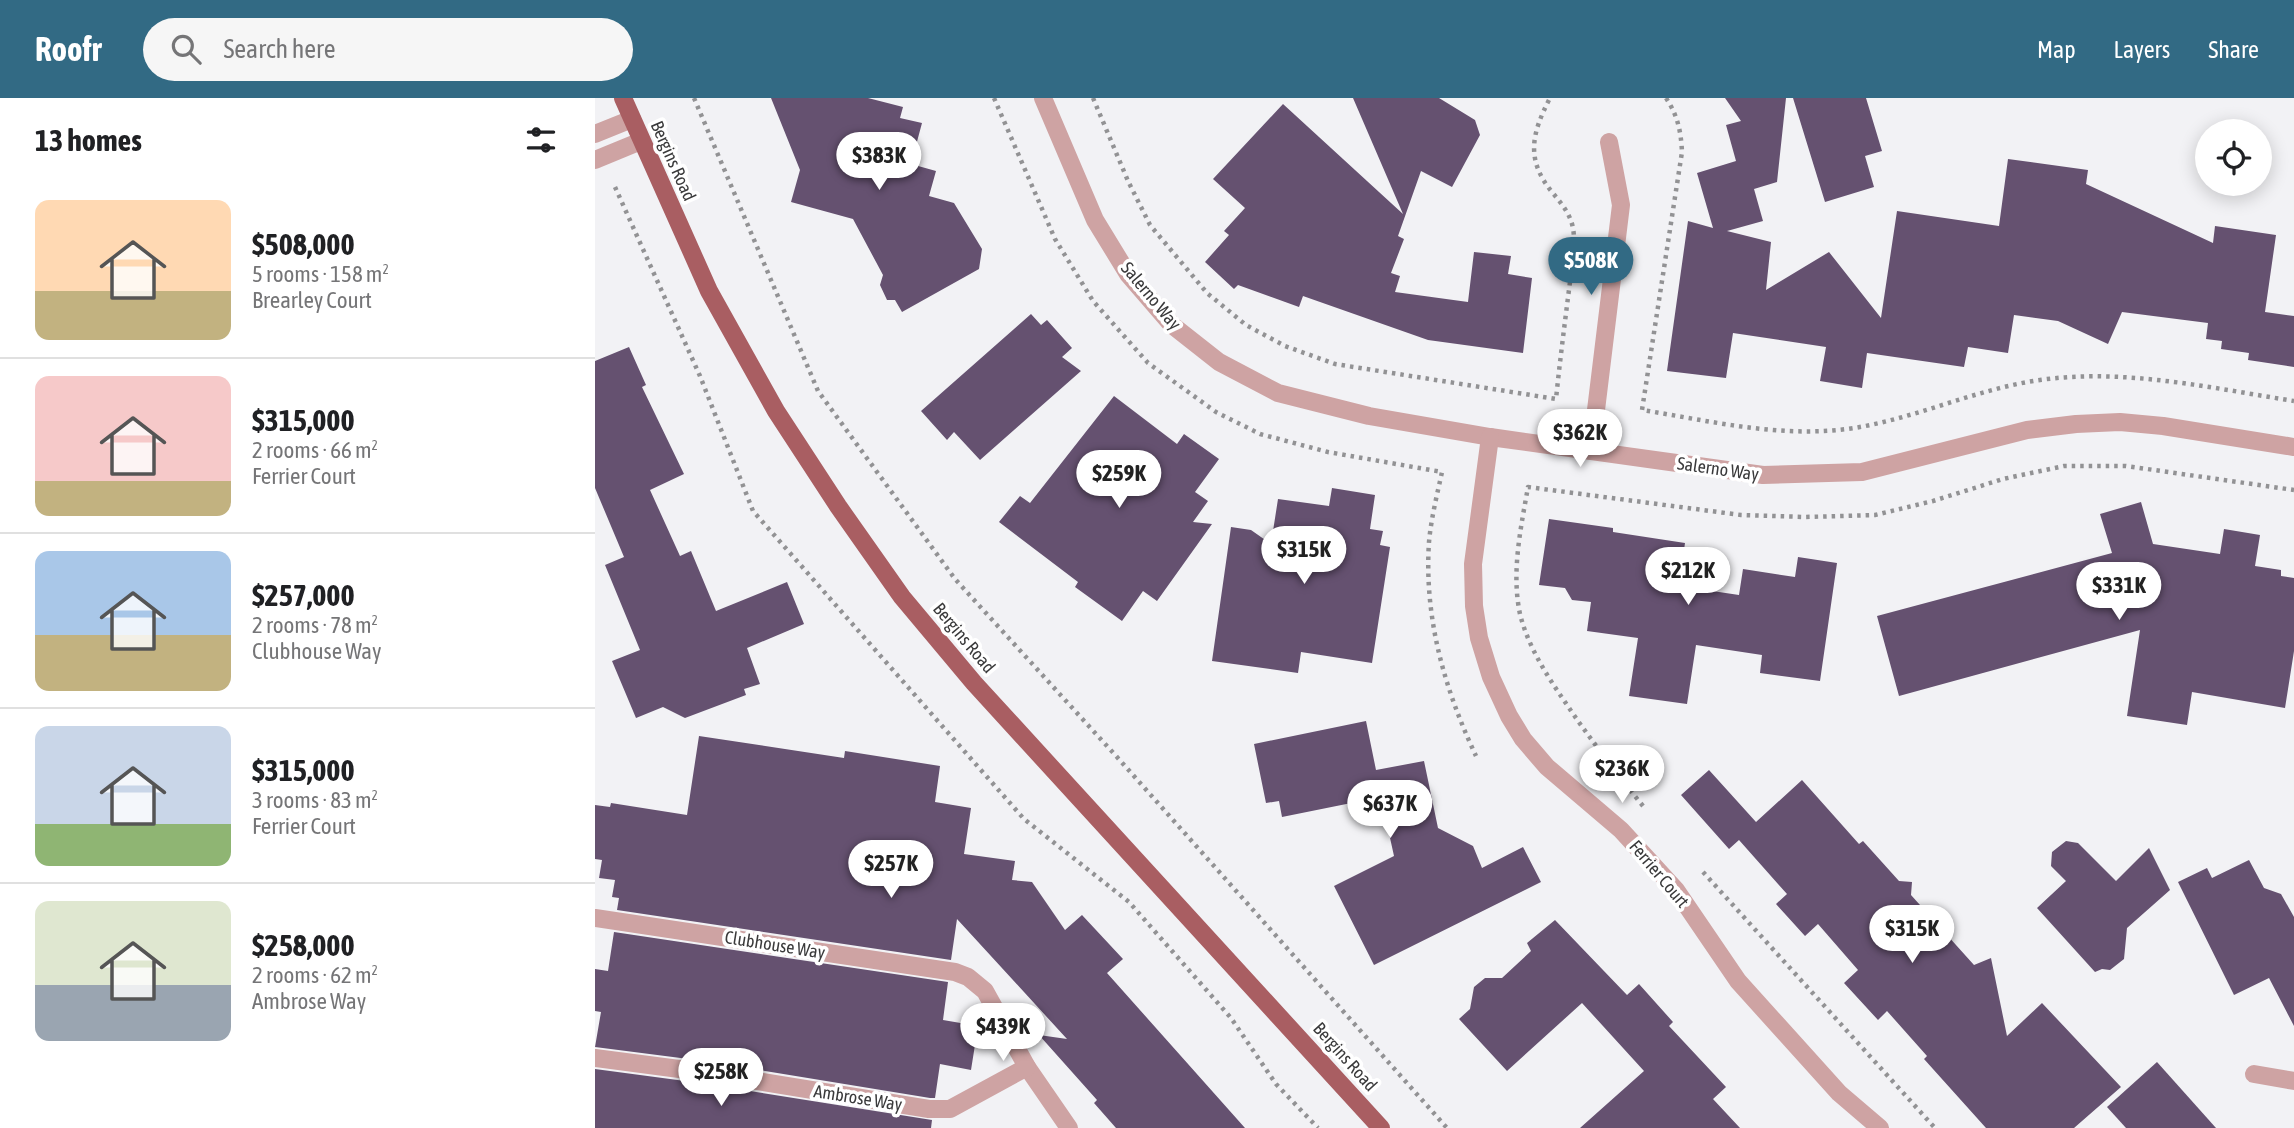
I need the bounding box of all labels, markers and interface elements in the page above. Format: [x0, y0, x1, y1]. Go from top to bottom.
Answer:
search box [143, 18, 633, 81]
text: Roofr [35, 30, 101, 68]
icon: search [167, 30, 205, 68]
text: Search here [223, 34, 336, 64]
text: Map [2037, 36, 2076, 63]
text: Layers [2114, 36, 2170, 63]
text: Share [2208, 36, 2259, 63]
street label: Bergins Road [647, 118, 700, 204]
map controls [2195, 119, 2272, 196]
button: locate [2195, 119, 2272, 196]
icon: filters [522, 121, 560, 159]
text: 13 homes [35, 123, 142, 157]
pin: $383K [830, 132, 928, 192]
text: $383K [852, 142, 906, 168]
text: $508,000 [252, 227, 355, 261]
icon: home [91, 228, 175, 312]
pin: $508K [1542, 238, 1640, 297]
text: $508K [1564, 247, 1618, 273]
street label: Salerno Way [1117, 258, 1186, 334]
text: 5 rooms · 158 m² [252, 261, 389, 287]
text: Brearley Court [252, 287, 372, 313]
text: $315,000 [252, 403, 355, 437]
icon: home [91, 404, 175, 488]
pin: $362K [1531, 410, 1629, 469]
text: $362K [1553, 419, 1607, 445]
text: 2 rooms · 66 m² [252, 437, 378, 463]
pin: $259K [1070, 450, 1168, 510]
street label: Salerno Way [1676, 452, 1760, 485]
text: $259K [1092, 460, 1146, 486]
text: Ferrier Court [252, 463, 356, 489]
pin: $315K [1255, 526, 1353, 586]
text: $315K [1277, 536, 1331, 562]
pin: $212K [1639, 547, 1737, 607]
text: $212K [1661, 557, 1715, 583]
pin: $331K [2070, 562, 2168, 622]
text: $331K [2092, 572, 2146, 598]
text: $257,000 [252, 578, 355, 612]
icon: home [91, 579, 175, 663]
street label: Bergins Road [929, 598, 1000, 677]
text: 2 rooms · 78 m² [252, 612, 378, 638]
text: Clubhouse Way [252, 638, 381, 664]
pin: $236K [1573, 746, 1671, 805]
text: $315,000 [252, 753, 355, 787]
icon: home [91, 754, 175, 838]
text: $236K [1595, 755, 1649, 781]
pin: $637K [1341, 780, 1439, 840]
text: 3 rooms · 83 m² [252, 787, 378, 813]
text: $637K [1363, 790, 1417, 816]
text: Ferrier Court [252, 813, 356, 839]
street label: Ferrier Court [1625, 836, 1694, 912]
pin: $257K [842, 840, 940, 900]
text: $257K [864, 850, 918, 876]
pin: $315K [1863, 906, 1961, 965]
text: $315K [1885, 915, 1939, 941]
street label: Clubhouse Way [723, 926, 827, 963]
text: $258,000 [252, 928, 355, 962]
icon: home [91, 929, 175, 1013]
text: 2 rooms · 62 m² [252, 962, 378, 988]
text: Ambrose Way [252, 988, 366, 1014]
pin: $439K [954, 1004, 1052, 1063]
text: $439K [976, 1013, 1030, 1039]
street label: Bergins Road [1309, 1018, 1382, 1095]
pin: $258K [672, 1048, 770, 1108]
text: $258K [694, 1058, 748, 1084]
street label: Ambrose Way [812, 1080, 904, 1115]

